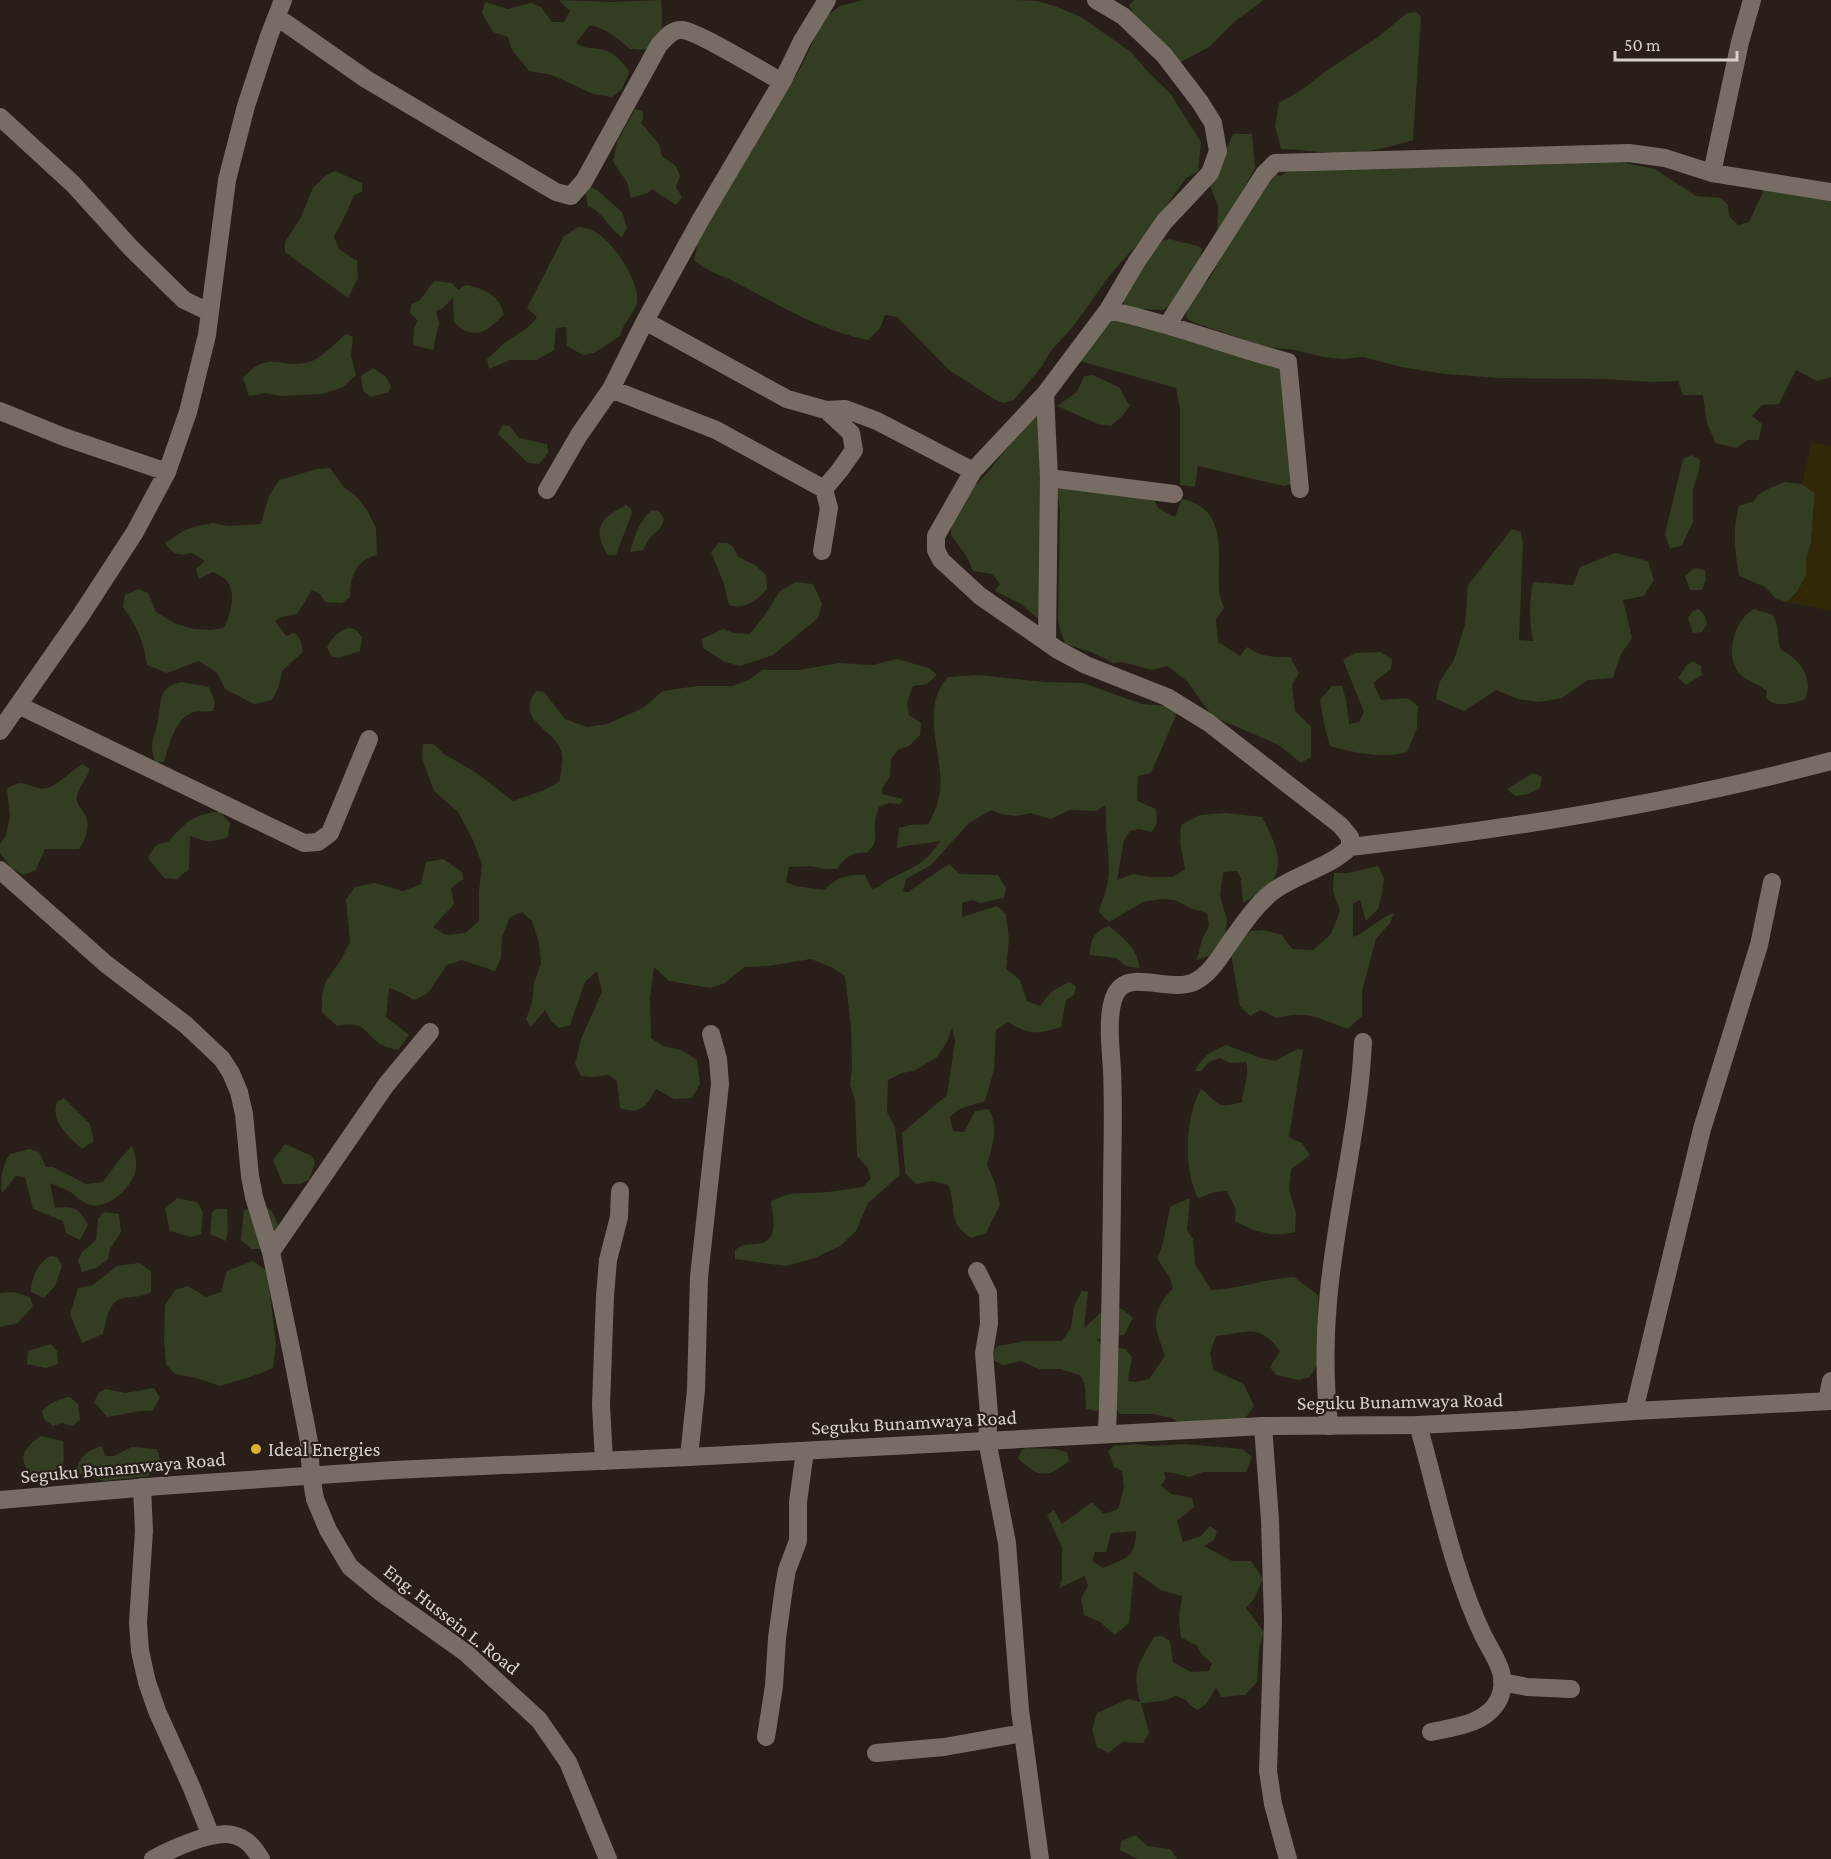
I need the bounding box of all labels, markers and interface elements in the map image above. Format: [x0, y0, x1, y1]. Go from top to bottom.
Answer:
scale bar [1615, 24, 1736, 62]
text: 50 m [1624, 35, 1661, 55]
street label: Seguku Bunamwaya Road [1297, 1388, 1504, 1415]
street label: Seguku Bunamwaya Road [810, 1406, 1018, 1439]
place label: Ideal Energies [268, 1438, 380, 1461]
marker: Ideal Energies [249, 1442, 263, 1456]
street label: Seguku Bunamwaya Road [19, 1447, 227, 1488]
street label: Eng. Hussein L. Road [379, 1559, 525, 1680]

